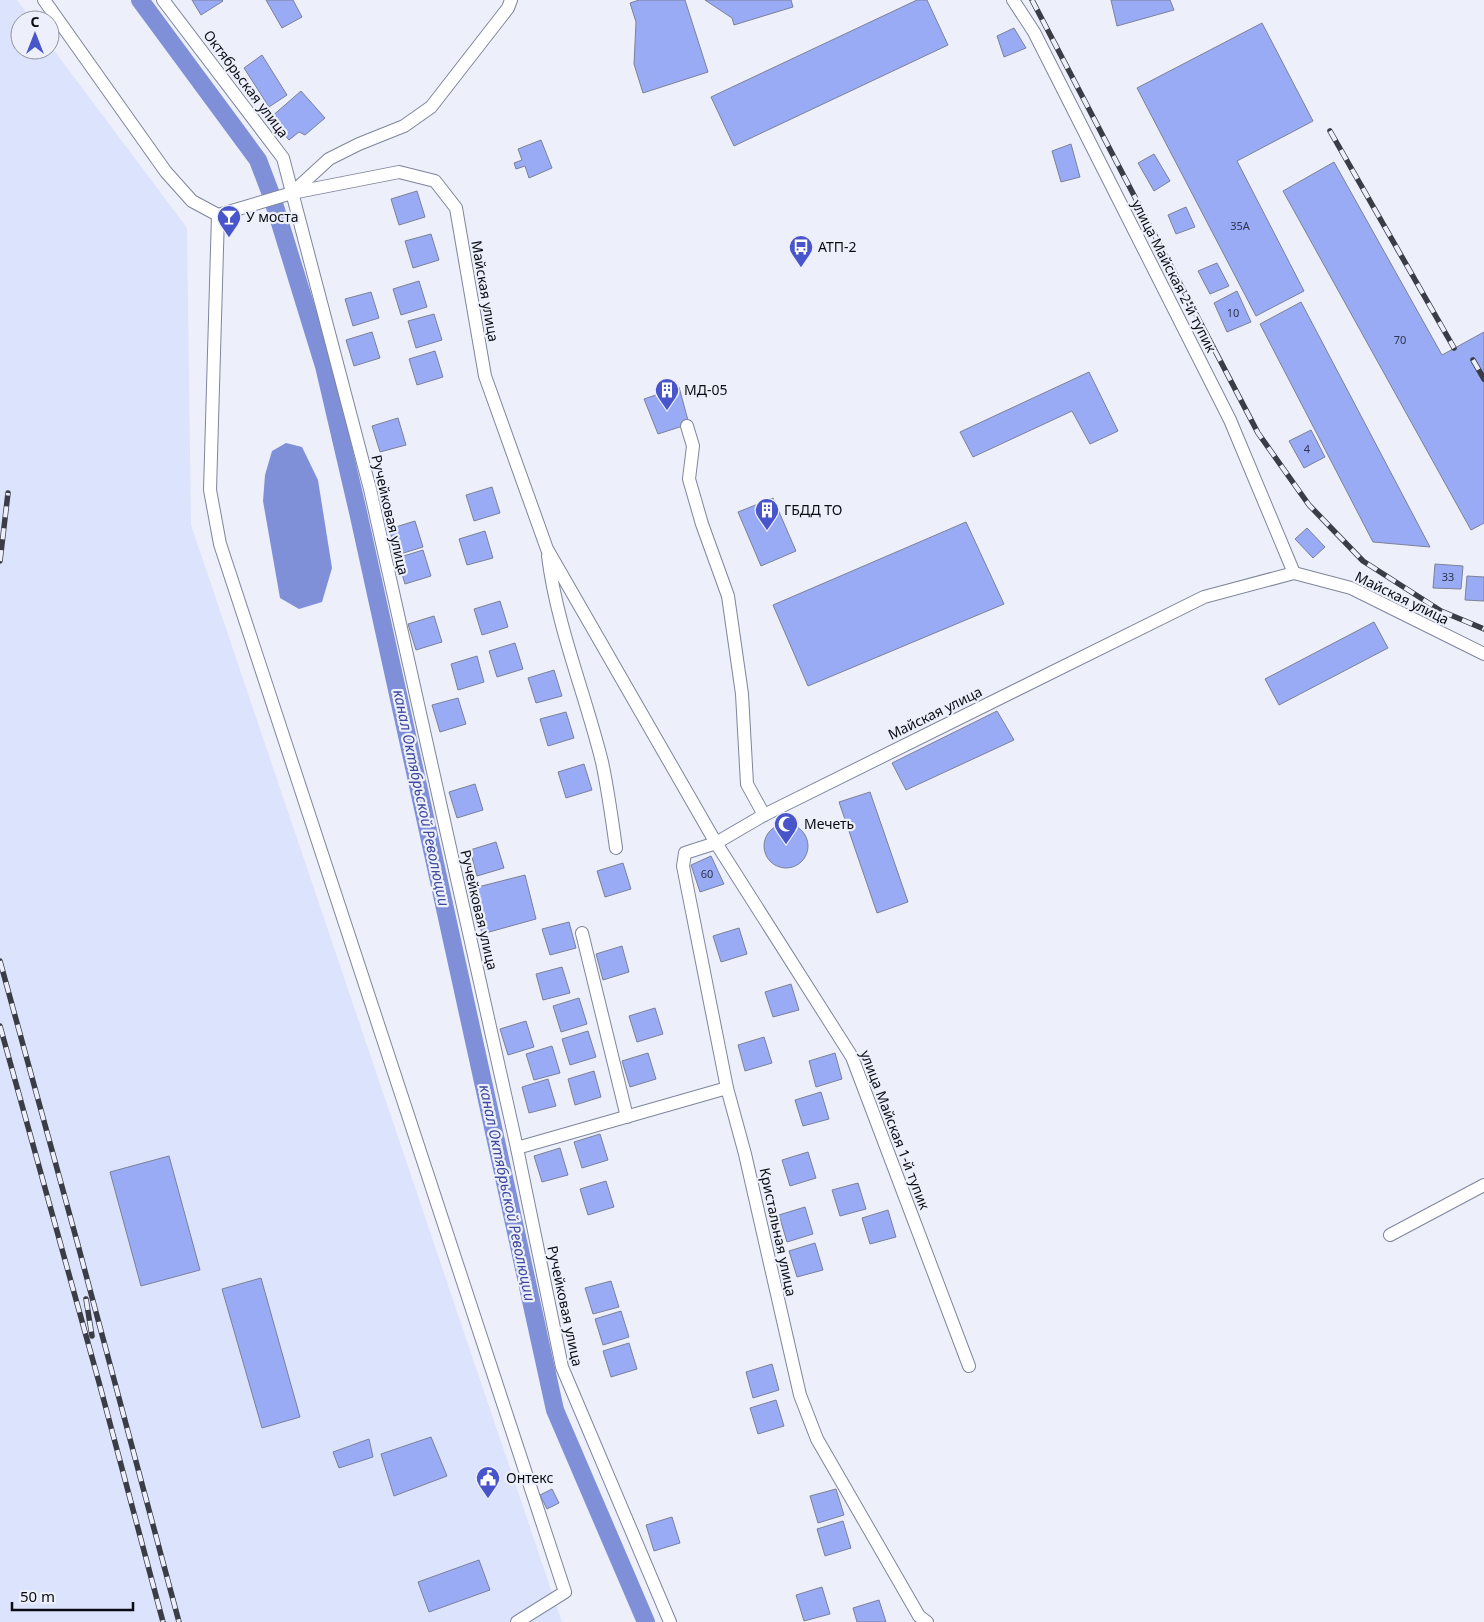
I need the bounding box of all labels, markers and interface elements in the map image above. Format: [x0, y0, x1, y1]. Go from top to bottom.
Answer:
north arrow [10, 10, 60, 60]
text: С [30, 12, 40, 31]
street label: Октябрьская улица [200, 26, 293, 142]
street label: улица Майская 2-й тупик [1128, 196, 1222, 356]
bar icon: У моста [216, 204, 242, 238]
place label: У моста [246, 207, 299, 226]
house number: 35А [1230, 218, 1251, 233]
bus stop icon: АТП-2 [788, 234, 814, 268]
place label: АТП-2 [818, 237, 857, 256]
street label: Майская улица [467, 239, 504, 343]
house number: 10 [1227, 305, 1239, 320]
house number: 70 [1394, 332, 1406, 347]
building icon: МД-05 [654, 377, 680, 411]
place label: МД-05 [684, 380, 727, 399]
house number: 4 [1304, 441, 1311, 456]
street label: Ручейковая улица [367, 453, 414, 577]
building icon: ГБДД ТО [754, 497, 780, 531]
place label: ГБДД ТО [784, 500, 843, 519]
street label: Майская улица [1352, 567, 1452, 629]
house number: 33 [1442, 569, 1454, 584]
street label: Майская улица [885, 682, 985, 744]
water label: канал Октябрьской Революции [389, 688, 455, 908]
mosque icon: Мечеть [773, 811, 799, 845]
place label: Мечеть [804, 814, 854, 833]
street label: Ручейковая улица [456, 848, 503, 972]
house number: 60 [701, 866, 713, 881]
street label: улица Майская 1-й тупик [856, 1047, 935, 1213]
water label: канал Октябрьской Революции [475, 1083, 541, 1303]
street label: Кристальная улица [756, 1166, 801, 1298]
street label: Ручейковая улица [543, 1244, 588, 1368]
public building icon: Онтекс [475, 1465, 501, 1499]
place label: Онтекс [506, 1468, 553, 1487]
scale bar [12, 1580, 134, 1612]
text: 50 m [20, 1586, 55, 1606]

